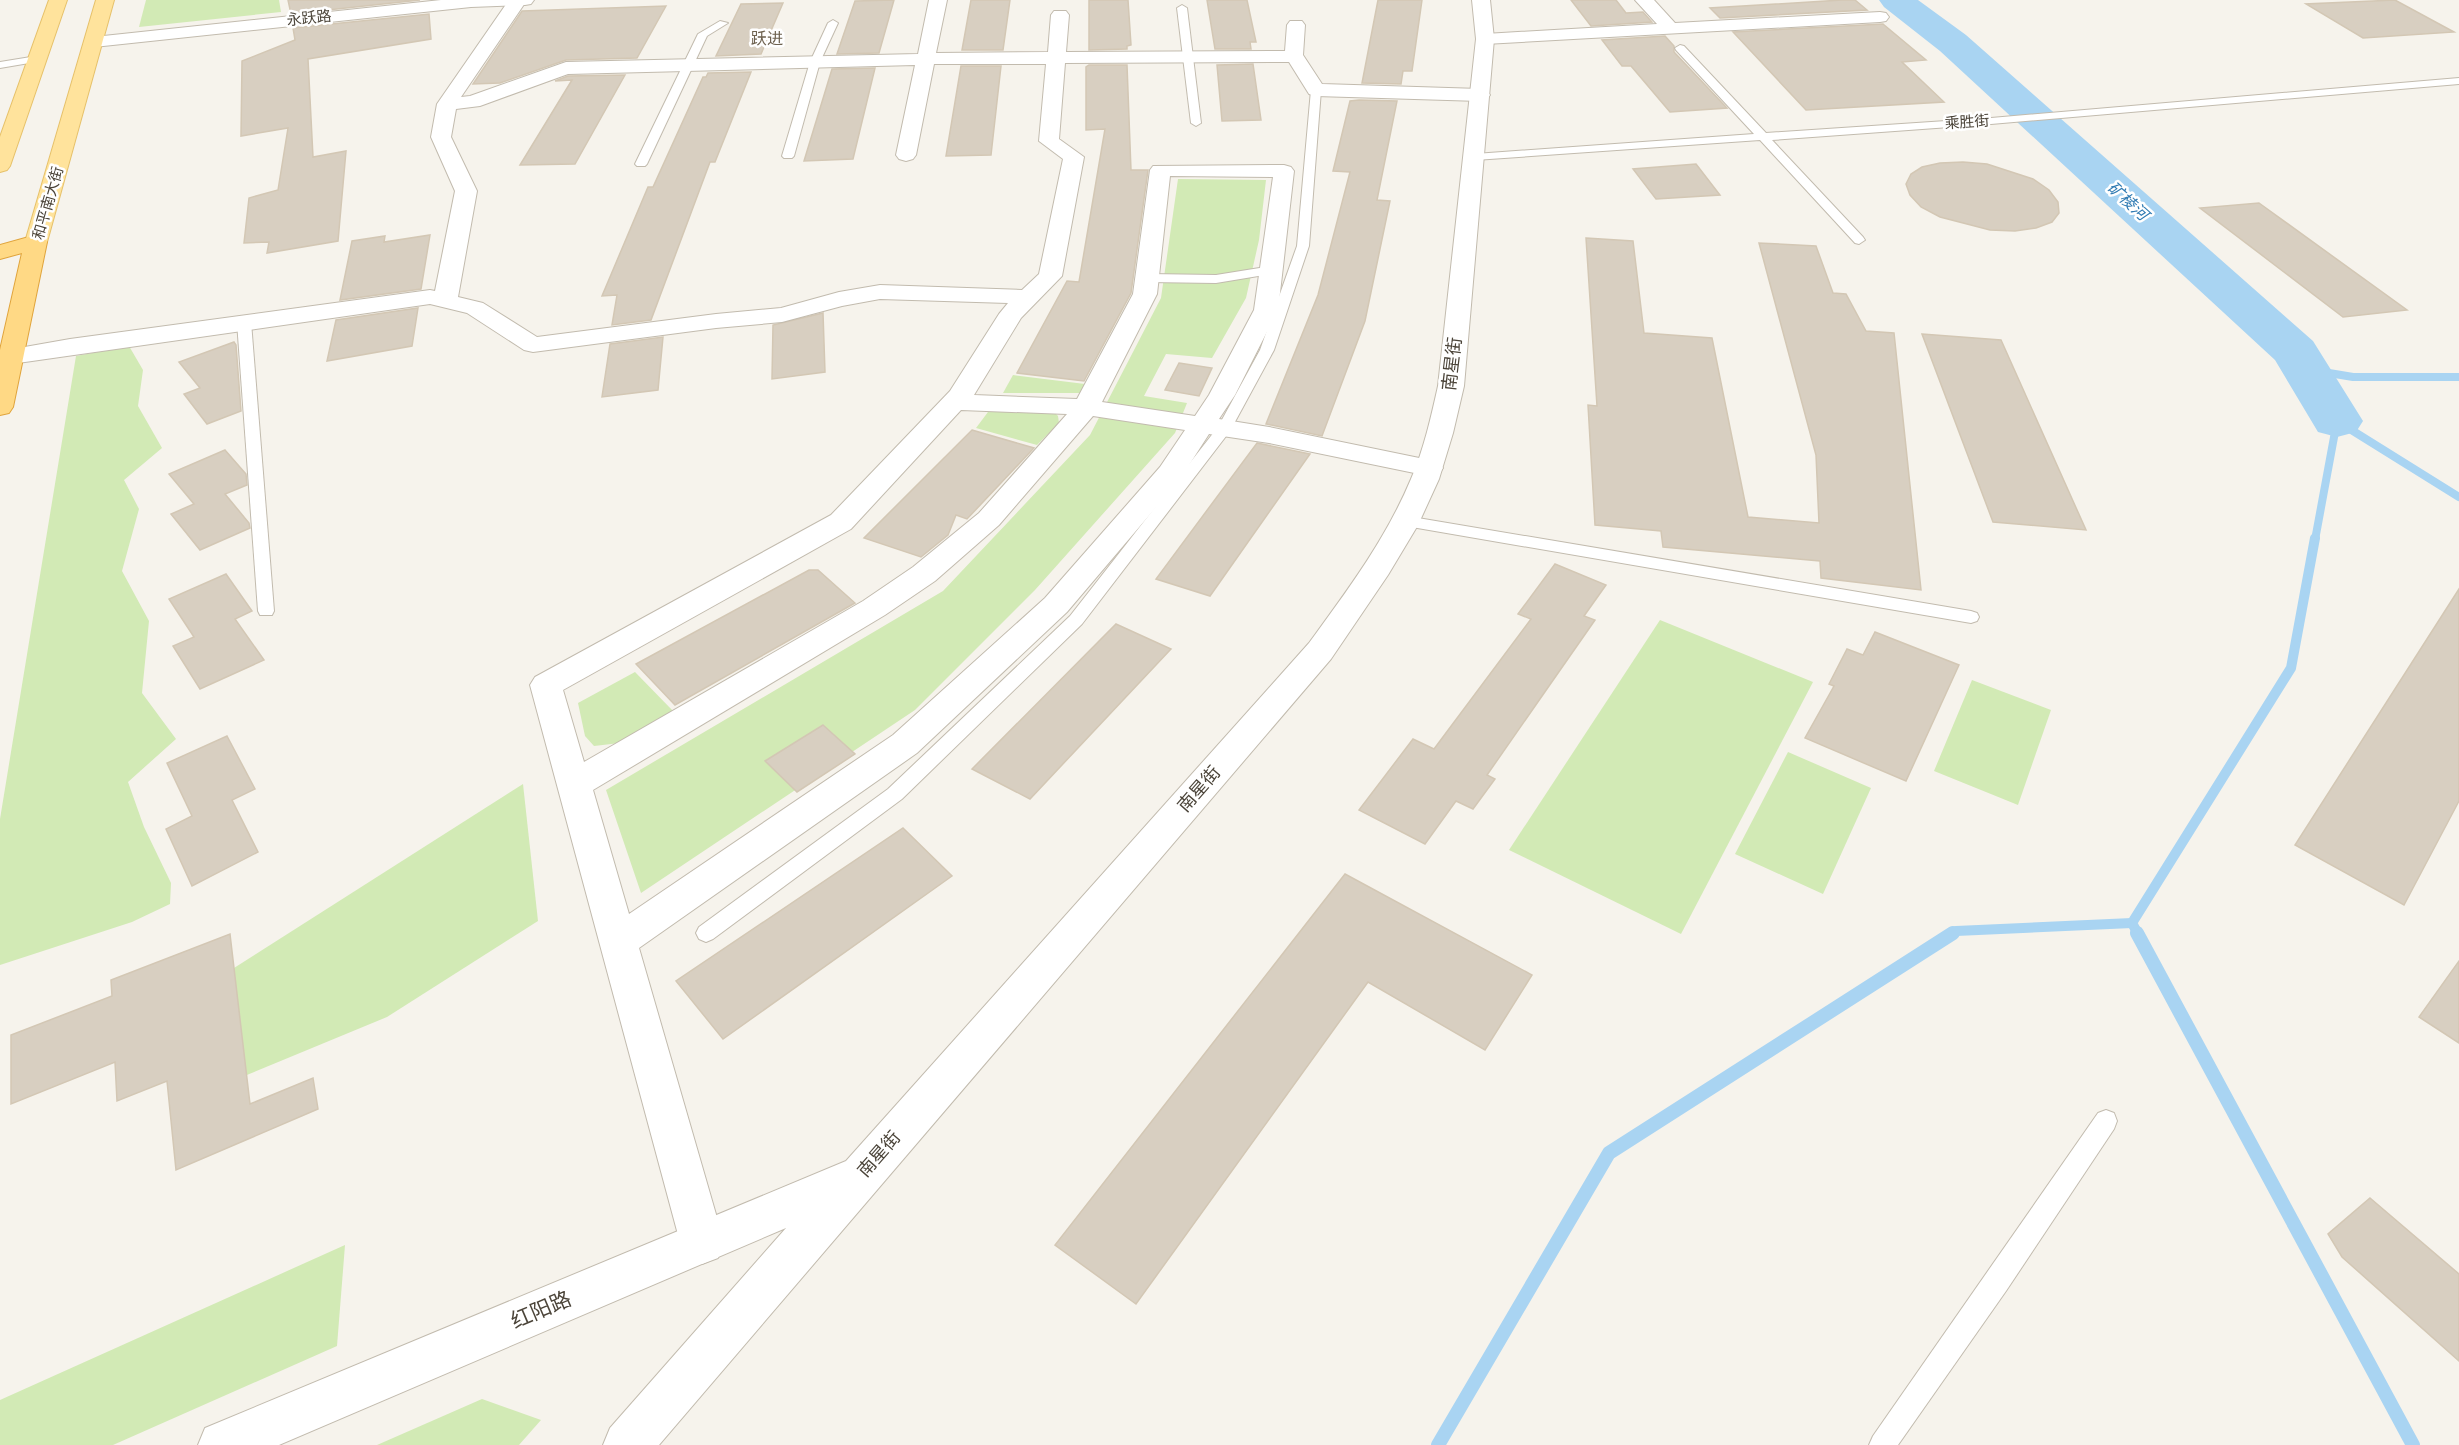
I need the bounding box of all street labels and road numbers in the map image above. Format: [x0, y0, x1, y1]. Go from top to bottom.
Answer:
street label: 永跃路 [286, 7, 332, 29]
street label: 乘胜街 [1944, 111, 1990, 133]
street label: 和平南大街 [29, 164, 67, 242]
street label: 南星街 [1438, 336, 1466, 392]
street label: 南星街 [1173, 761, 1225, 817]
street label: 南星街 [853, 1126, 905, 1182]
street label: 红阳路 [507, 1286, 575, 1334]

